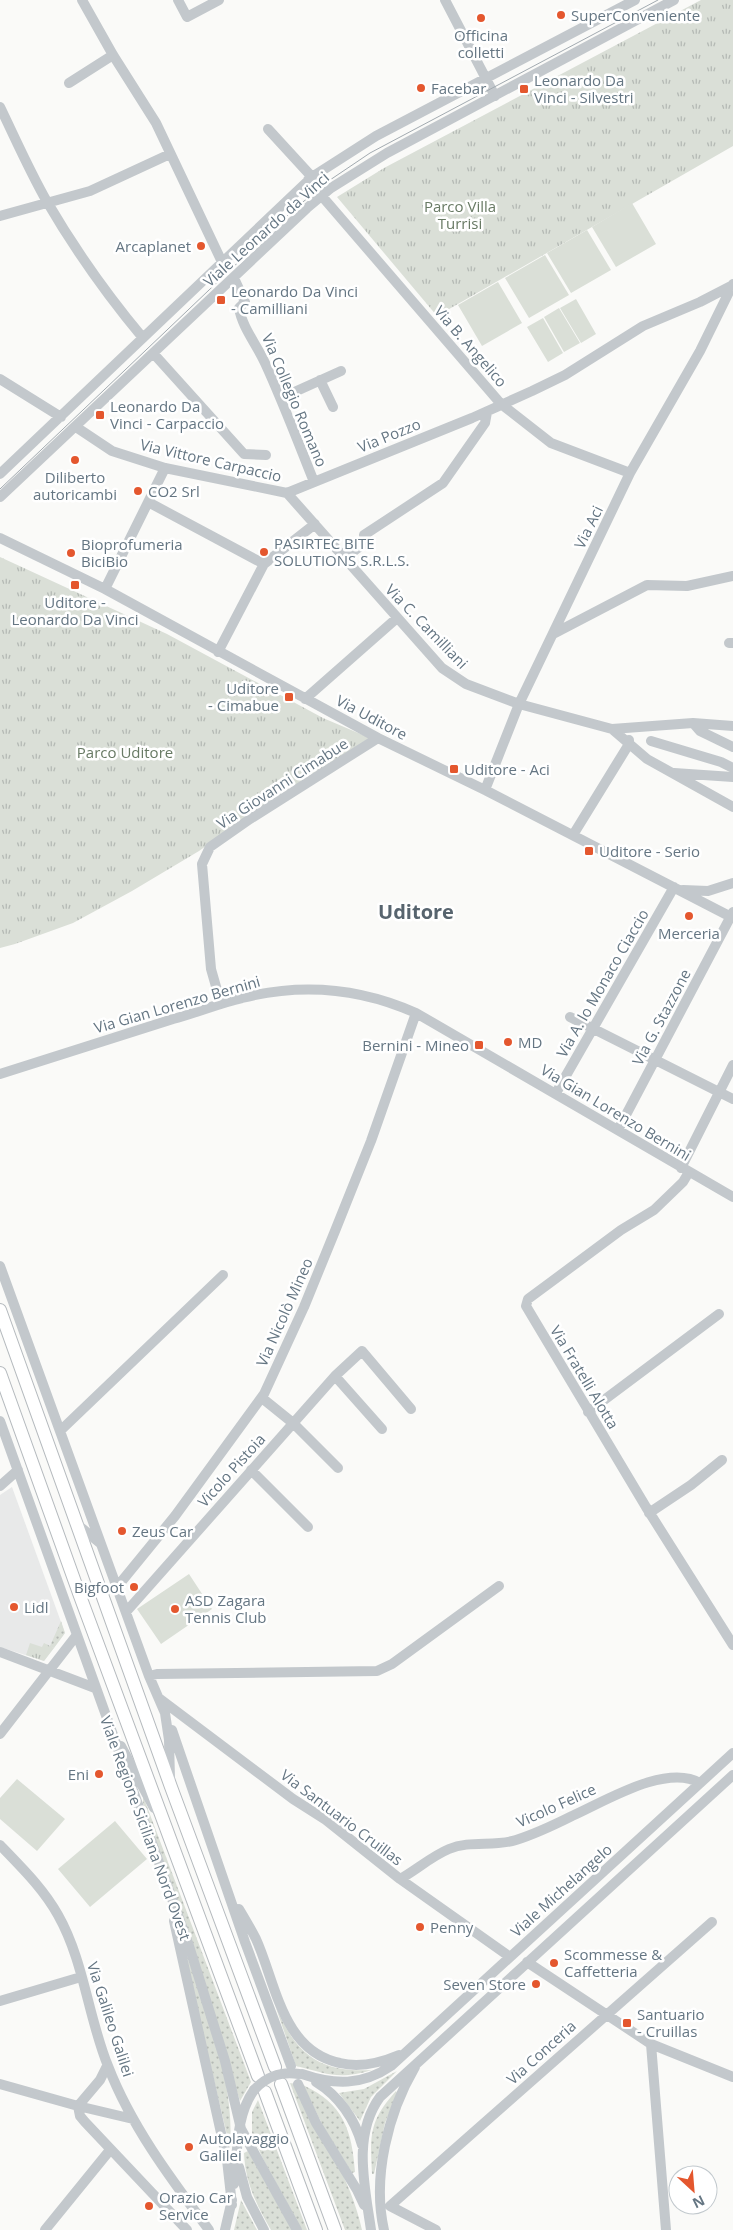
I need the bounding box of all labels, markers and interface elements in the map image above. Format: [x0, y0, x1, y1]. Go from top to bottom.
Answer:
place label: SuperConveniente [571, 5, 700, 25]
marker: SuperConveniente [555, 9, 567, 21]
marker: Officina colletti [475, 12, 487, 24]
place label: Officina colletti [454, 25, 508, 62]
place label: Leonardo Da Vinci - Silvestri [534, 70, 634, 107]
place label: Facebar [431, 78, 486, 98]
marker: Facebar [415, 82, 427, 94]
marker: Leonardo Da Vinci - Silvestri [518, 83, 530, 95]
street label: Viale Leonardo da Vinci [199, 167, 333, 291]
park label: Parco Villa Turrisi [424, 196, 496, 233]
place label: Arcaplanet [116, 236, 191, 256]
marker: Arcaplanet [195, 240, 207, 252]
place label: Leonardo Da Vinci - Camilliani [231, 281, 358, 318]
marker: Leonardo Da Vinci - Camilliani [215, 294, 227, 306]
street label: Via B. Angelico [430, 301, 512, 391]
street label: Via Collegio Romano [258, 330, 332, 470]
place label: Leonardo Da Vinci - Carpaccio [110, 396, 224, 433]
marker: Leonardo Da Vinci - Carpaccio [94, 409, 106, 421]
street label: Via Pozzo [355, 413, 423, 457]
street label: Via Vittore Carpaccio [138, 434, 284, 486]
marker: Diliberto autoricambi [69, 454, 81, 466]
place label: Diliberto autoricambi [33, 467, 117, 504]
place label: CO2 Srl [148, 481, 200, 501]
marker: CO2 Srl [132, 485, 144, 497]
street label: Via Aci [569, 502, 607, 552]
place label: PASIRTEC BITE SOLUTIONS S.R.L.S. [274, 533, 410, 570]
place label: Bioprofumeria BiciBio [81, 534, 183, 571]
marker: PASIRTEC BITE SOLUTIONS S.R.L.S. [258, 546, 270, 558]
marker: Bioprofumeria BiciBio [65, 547, 77, 559]
marker: Uditore - Leonardo Da Vinci [69, 579, 81, 591]
street label: Via C. Camilliani [381, 579, 473, 673]
place label: Uditore - Leonardo Da Vinci [11, 592, 139, 629]
place label: Uditore - Cimabue [208, 678, 279, 715]
street label: Via Uditore [333, 690, 411, 744]
marker: Uditore - Cimabue [283, 691, 295, 703]
street label: Via Giovanni Cimabue [212, 733, 352, 833]
park label: Parco Uditore [77, 742, 173, 762]
place label: Uditore - Aci [464, 759, 550, 779]
marker: Uditore - Aci [448, 763, 460, 775]
place label: Uditore - Serio [599, 841, 700, 861]
marker: Uditore - Serio [583, 845, 595, 857]
district label: Uditore [378, 898, 454, 925]
street label: Via A. lo Monaco Ciaccio [551, 905, 653, 1061]
marker: Merceria [683, 910, 695, 922]
place label: Merceria [658, 923, 720, 943]
street label: Via G. Stazzone [627, 965, 695, 1069]
street label: Via Gian Lorenzo Bernini [92, 971, 262, 1037]
place label: MD [518, 1032, 542, 1052]
place label: Bernini - Mineo [362, 1035, 469, 1055]
marker: MD [502, 1036, 514, 1048]
marker: Bernini - Mineo [473, 1039, 485, 1051]
street label: Via Gian Lorenzo Bernini [537, 1059, 695, 1165]
street label: Via Nicolò Mineo [251, 1255, 317, 1369]
street label: Via Fratelli Alotta [546, 1321, 624, 1433]
street label: Vicolo Pistoia [193, 1429, 269, 1511]
place label: Zeus Car [132, 1521, 193, 1541]
marker: Zeus Car [116, 1525, 128, 1537]
place label: Bigfoot [74, 1577, 124, 1597]
marker: Bigfoot [128, 1581, 140, 1593]
place label: ASD Zagara Tennis Club [185, 1590, 267, 1627]
place label: Lidl [24, 1597, 49, 1617]
marker: Lidl [8, 1601, 20, 1613]
marker: ASD Zagara Tennis Club [169, 1603, 181, 1615]
street label: Viale Regione Siciliana Nord Ovest [96, 1713, 196, 1943]
place label: Eni [68, 1764, 89, 1784]
street label: Via Santuario Cruillas [277, 1764, 407, 1870]
marker: Eni [93, 1768, 105, 1780]
street label: Vicolo Felice [513, 1779, 599, 1831]
street label: Viale Michelangelo [506, 1839, 616, 1941]
place label: Penny [430, 1917, 474, 1937]
marker: Penny [414, 1921, 426, 1933]
place label: Scommesse & Caffetteria [564, 1944, 662, 1981]
marker: Scommesse & Caffetteria [548, 1957, 560, 1969]
street label: Via Galileo Galilei [83, 1959, 139, 2079]
place label: Seven Store [443, 1974, 526, 1994]
marker: Seven Store [530, 1978, 542, 1990]
place label: Santuario - Cruillas [637, 2004, 705, 2041]
street label: Via Conceria [502, 2016, 580, 2088]
marker: Santuario - Cruillas [621, 2017, 633, 2029]
place label: Autolavaggio Galilei [199, 2128, 289, 2165]
marker: Autolavaggio Galilei [183, 2141, 195, 2153]
north arrow [668, 2165, 718, 2215]
place label: Orazio Car Service [159, 2187, 233, 2224]
text: N [690, 2191, 708, 2213]
marker: Orazio Car Service [143, 2200, 155, 2212]

